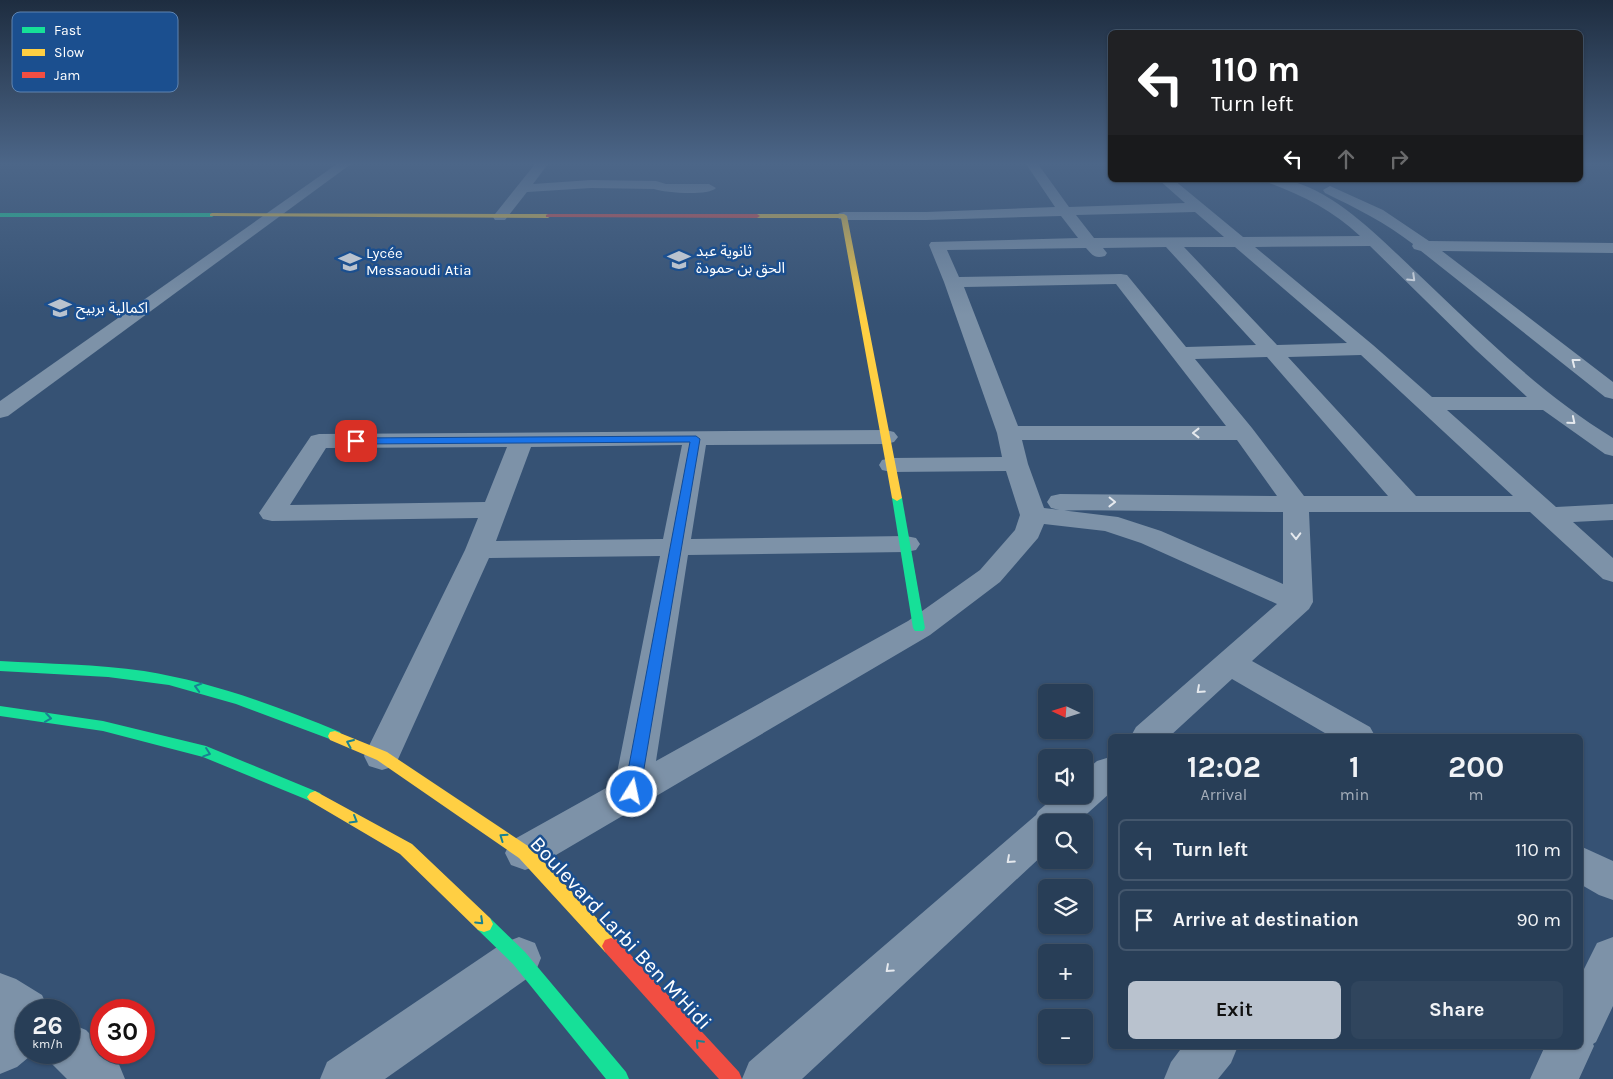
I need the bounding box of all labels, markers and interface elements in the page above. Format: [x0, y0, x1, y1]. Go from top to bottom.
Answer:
legend [12, 12, 178, 92]
text: Fast [54, 22, 81, 39]
text: Slow [54, 44, 84, 61]
text: 110 m [1211, 49, 1300, 90]
icon: left [1128, 50, 1193, 115]
text: Jam [54, 67, 80, 84]
text: Turn left [1211, 91, 1294, 117]
icon: left [1279, 145, 1307, 173]
icon: ahead [1332, 145, 1360, 173]
icon: right [1385, 145, 1413, 173]
place label: ثانوية عبد الحق بن حمودة [696, 242, 785, 278]
place label: Lycée Messaoudi Atia [366, 244, 472, 279]
school or university icon: ثانوية عبد الحق بن حمودة [666, 247, 692, 273]
school or university icon: Lycée Messaoudi Atia [337, 249, 363, 275]
one-way arrow [1406, 272, 1415, 281]
school or university icon: اكمالية بربيح [47, 295, 73, 321]
place label: اكمالية بربيح [76, 299, 148, 320]
one-way arrow [1571, 359, 1580, 368]
one-way arrow [1566, 415, 1575, 424]
pin [335, 420, 377, 462]
icon: arrive [342, 427, 370, 455]
one-way arrow [1191, 428, 1199, 438]
one-way arrow [1108, 497, 1116, 507]
one-way arrow [1291, 532, 1302, 540]
one-way arrow [194, 683, 202, 693]
north arrow [1038, 684, 1092, 739]
map controls [1038, 684, 1093, 1064]
one-way arrow [1197, 684, 1206, 693]
one-way arrow [45, 712, 53, 723]
one-way arrow [347, 738, 355, 748]
one-way arrow [202, 747, 211, 757]
button: sound [1038, 749, 1093, 804]
text: 12:02 [1187, 749, 1261, 785]
text: 1 [1349, 749, 1360, 785]
text: 200 [1448, 749, 1504, 785]
position arrow [605, 765, 657, 817]
text: Arrival [1200, 785, 1247, 804]
text: min [1340, 785, 1369, 804]
text: m [1469, 785, 1484, 804]
one-way arrow [349, 814, 358, 824]
button: search [1038, 814, 1093, 869]
street label: Boulevard Larbi Ben M'Hidi [525, 832, 717, 1034]
one-way arrow [500, 835, 509, 843]
icon: left [1130, 836, 1158, 864]
text: Turn left [1173, 839, 1248, 861]
text: 110 m [1515, 839, 1561, 861]
one-way arrow [1006, 854, 1015, 863]
button: layers [1038, 879, 1093, 934]
icon: arrive [1130, 906, 1158, 934]
text: Arrive at destination [1173, 909, 1359, 931]
text: 90 m [1516, 909, 1561, 931]
one-way arrow [474, 915, 483, 924]
button: + [1038, 944, 1093, 999]
one-way arrow [885, 963, 894, 972]
button: Exit [1128, 981, 1341, 1039]
button: Share [1351, 981, 1563, 1039]
speed limit sign: 30 [90, 999, 155, 1064]
button: − [1038, 1009, 1093, 1064]
text: 26 [32, 1011, 63, 1040]
text: km/h [32, 1037, 63, 1051]
one-way arrow [696, 1040, 705, 1049]

